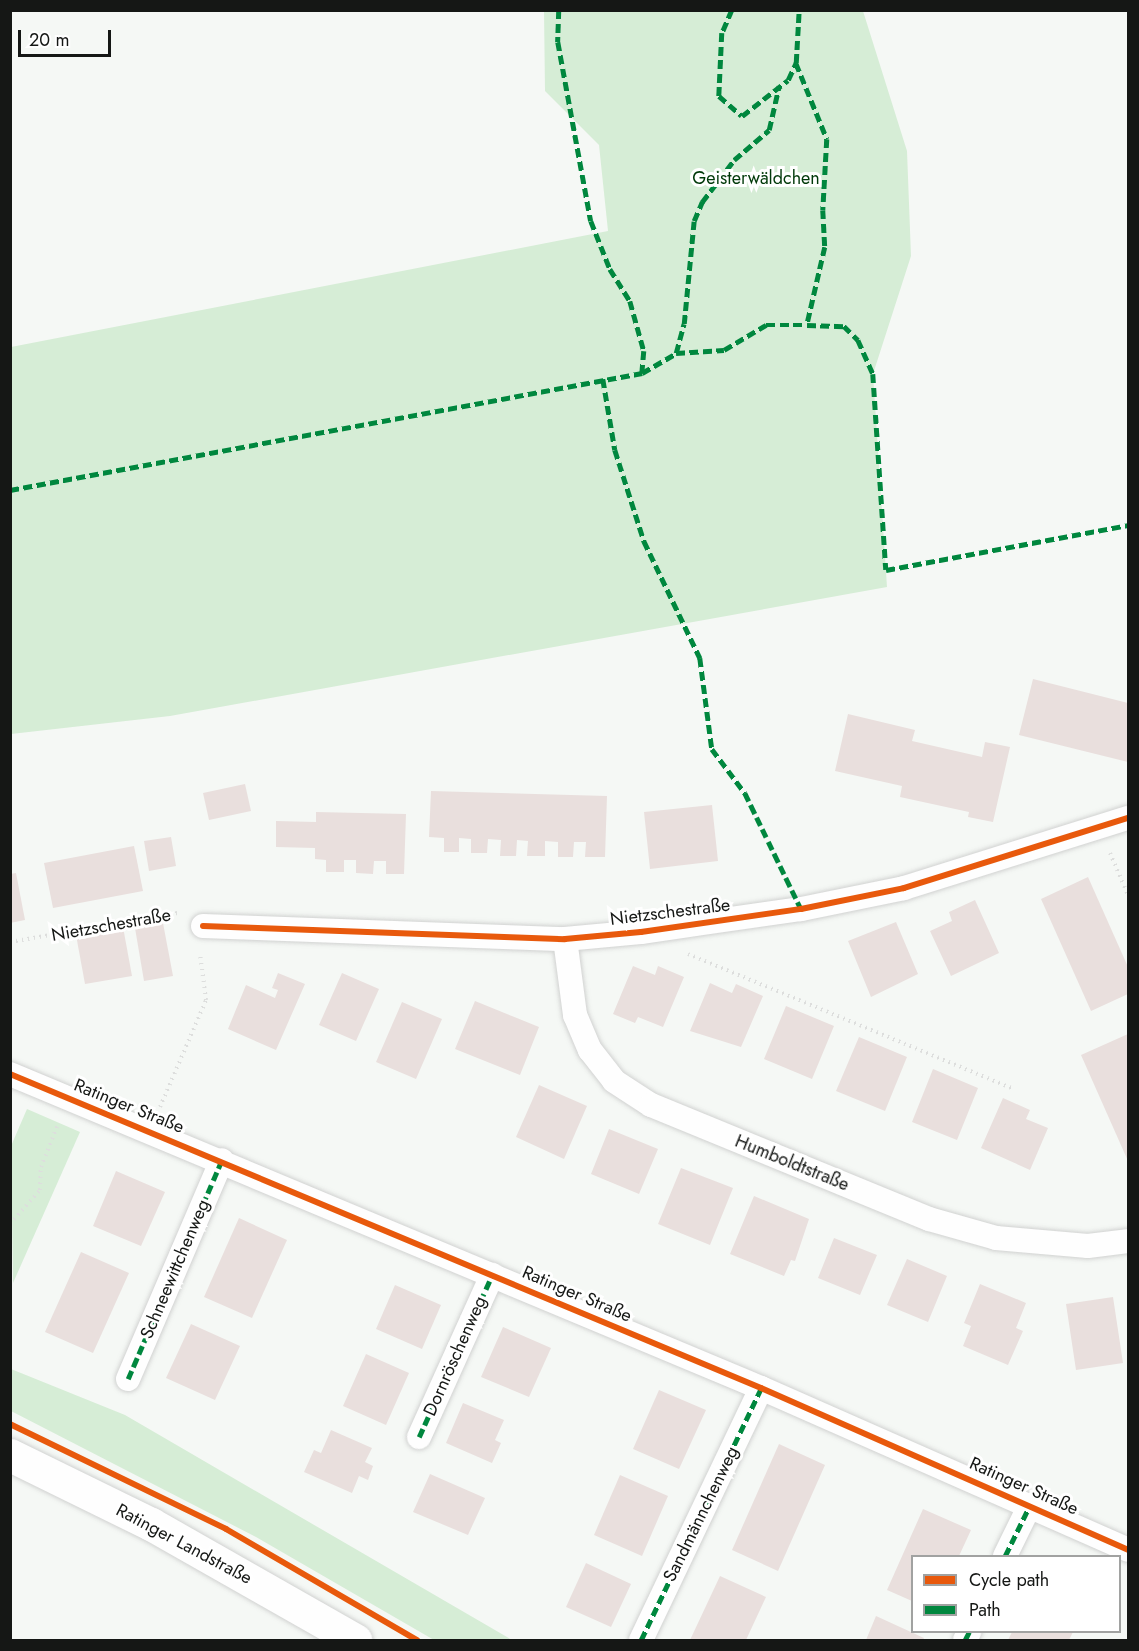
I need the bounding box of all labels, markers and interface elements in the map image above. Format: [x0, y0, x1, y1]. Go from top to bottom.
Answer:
scale bar [21, 18, 114, 56]
text: 20 m [29, 27, 69, 53]
park label: Geisterwäldchen [692, 167, 820, 189]
street label: Nietzschestraße [609, 894, 731, 930]
street label: Nietzschestraße [50, 904, 172, 946]
street label: Ratinger Straße [71, 1074, 187, 1138]
street label: Humboldtstraße [732, 1130, 852, 1196]
street label: Schneewittchenweg [136, 1196, 214, 1342]
street label: Ratinger Straße [519, 1261, 635, 1327]
street label: Dornröschenweg [419, 1293, 491, 1419]
street label: Sandmännchenweg [659, 1443, 743, 1585]
street label: Ratinger Straße [966, 1452, 1082, 1520]
street label: Ratinger Landstraße [112, 1499, 256, 1589]
legend [911, 1555, 1121, 1633]
text: Cycle path [969, 1567, 1049, 1593]
text: Path [969, 1597, 1001, 1623]

